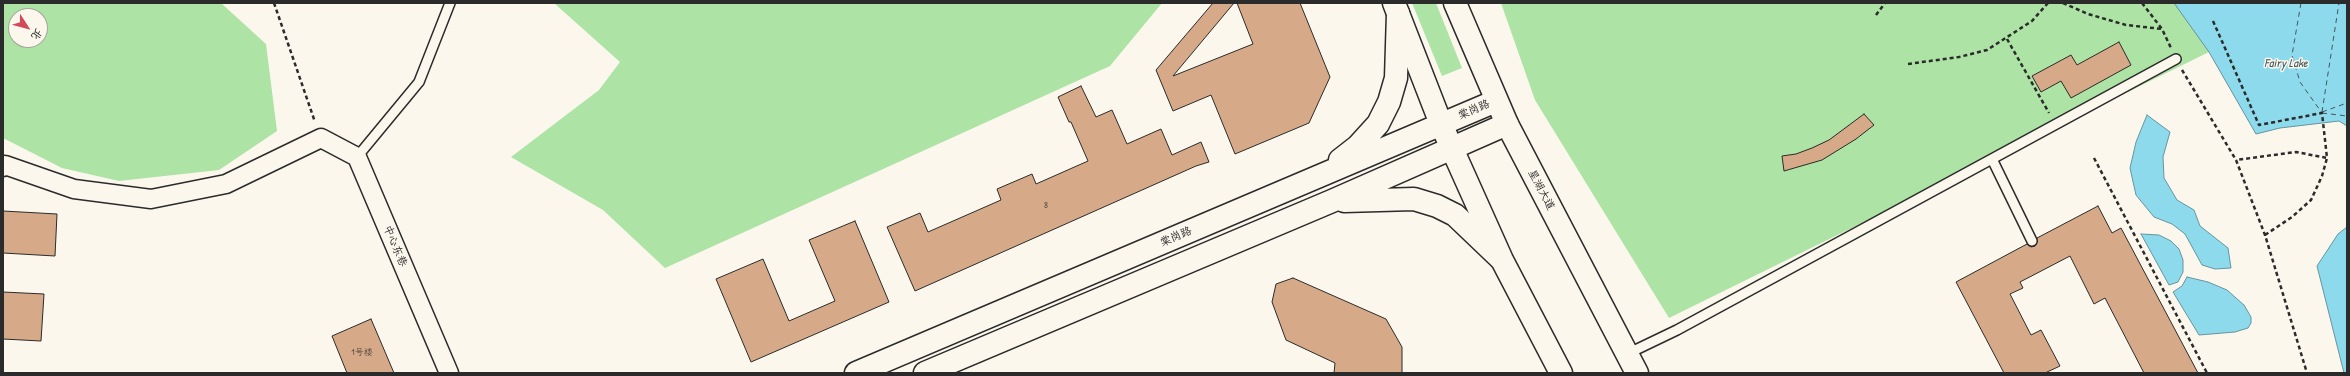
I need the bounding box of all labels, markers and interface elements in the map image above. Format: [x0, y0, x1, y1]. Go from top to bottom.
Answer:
north arrow [8, 8, 48, 48]
text: 北 [28, 26, 46, 43]
water label: Fairy Lake [2264, 57, 2308, 71]
street label: 棠岗路 [1456, 97, 1492, 123]
street label: 星湖大道 [1525, 167, 1557, 213]
house number: 8 [1044, 201, 1048, 211]
street label: 中心东巷 [380, 223, 410, 269]
street label: 棠岗路 [1158, 224, 1194, 250]
house number: 1号楼 [351, 348, 373, 358]

